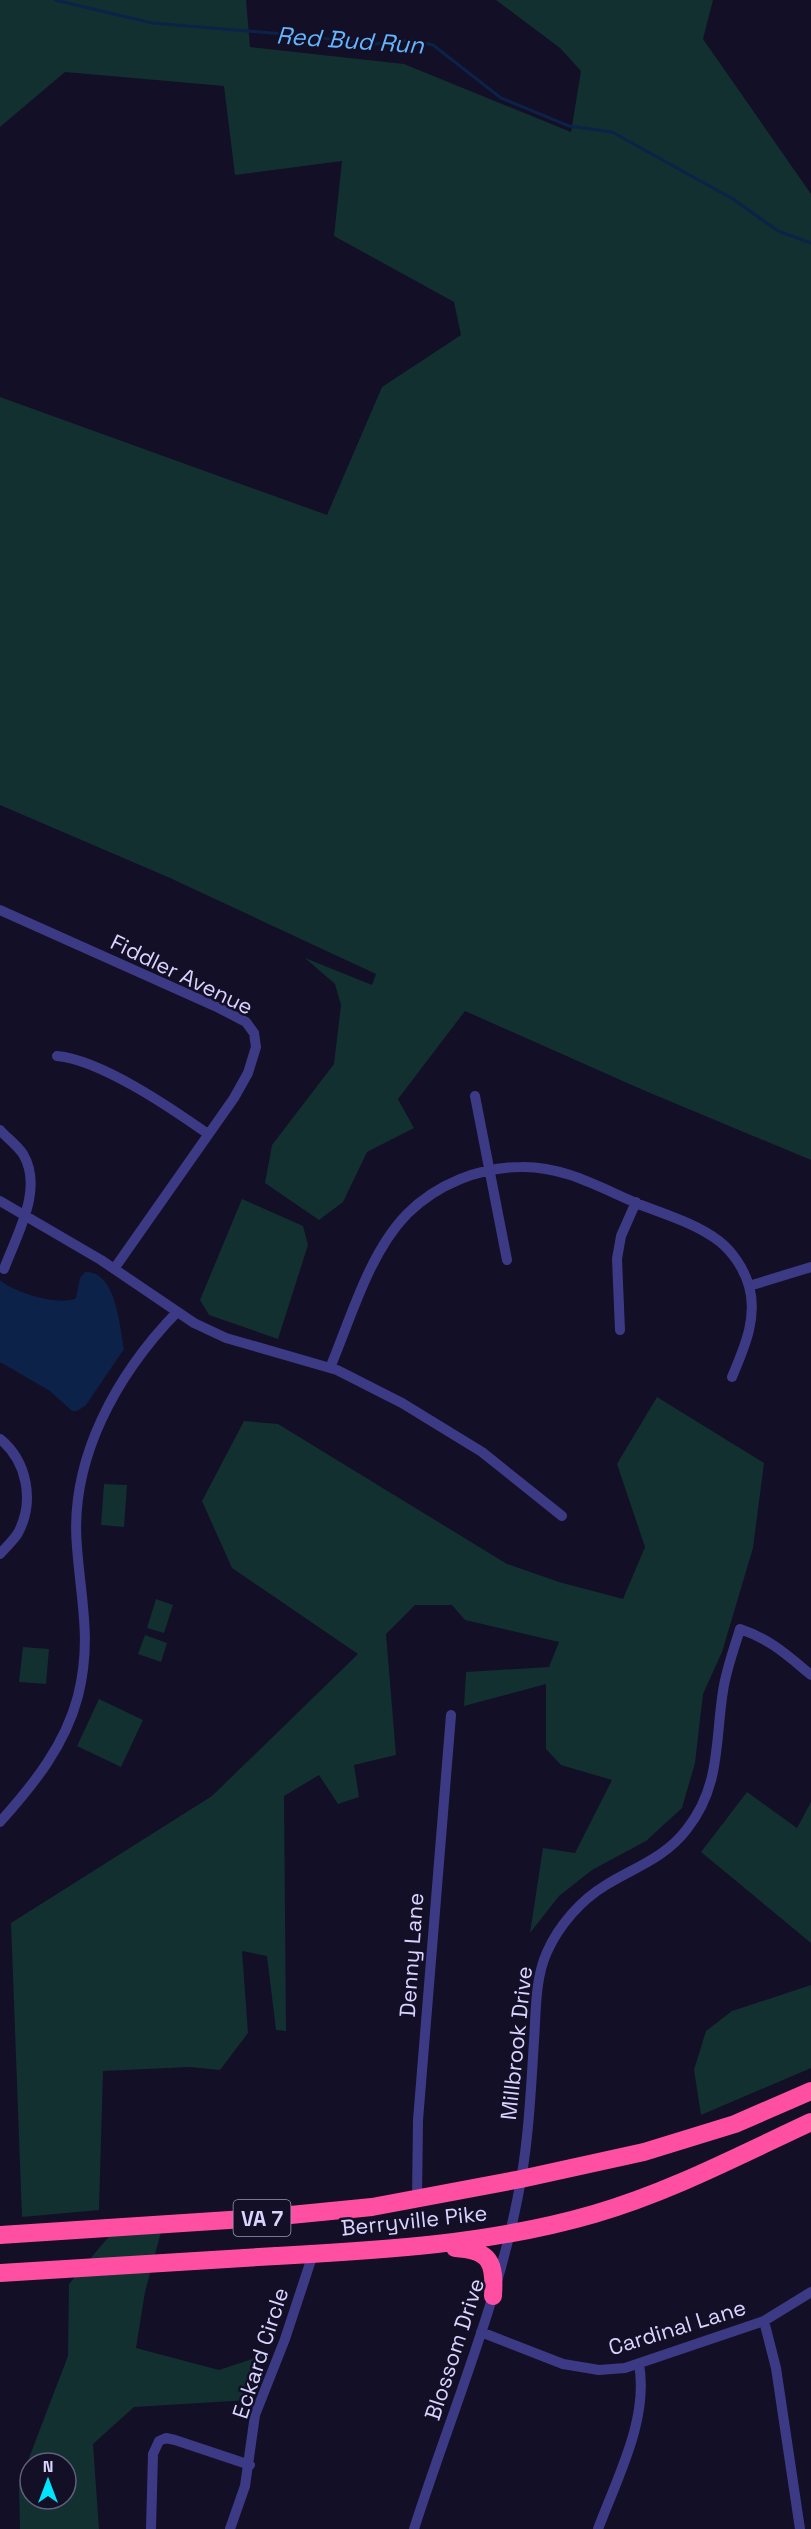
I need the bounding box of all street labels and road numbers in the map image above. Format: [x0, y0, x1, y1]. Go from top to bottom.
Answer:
street label: Fiddler Avenue [106, 927, 258, 1021]
street label: Denny Lane [393, 1892, 429, 2018]
street label: Millbrook Drive [494, 1965, 538, 2121]
street label: Berryville Pike [339, 2198, 489, 2242]
road number: VA 7 [234, 2200, 290, 2236]
street label: Blossom Drive [418, 2274, 490, 2424]
street label: Eckard Circle [226, 2284, 294, 2422]
street label: Cardinal Lane [605, 2293, 749, 2361]

